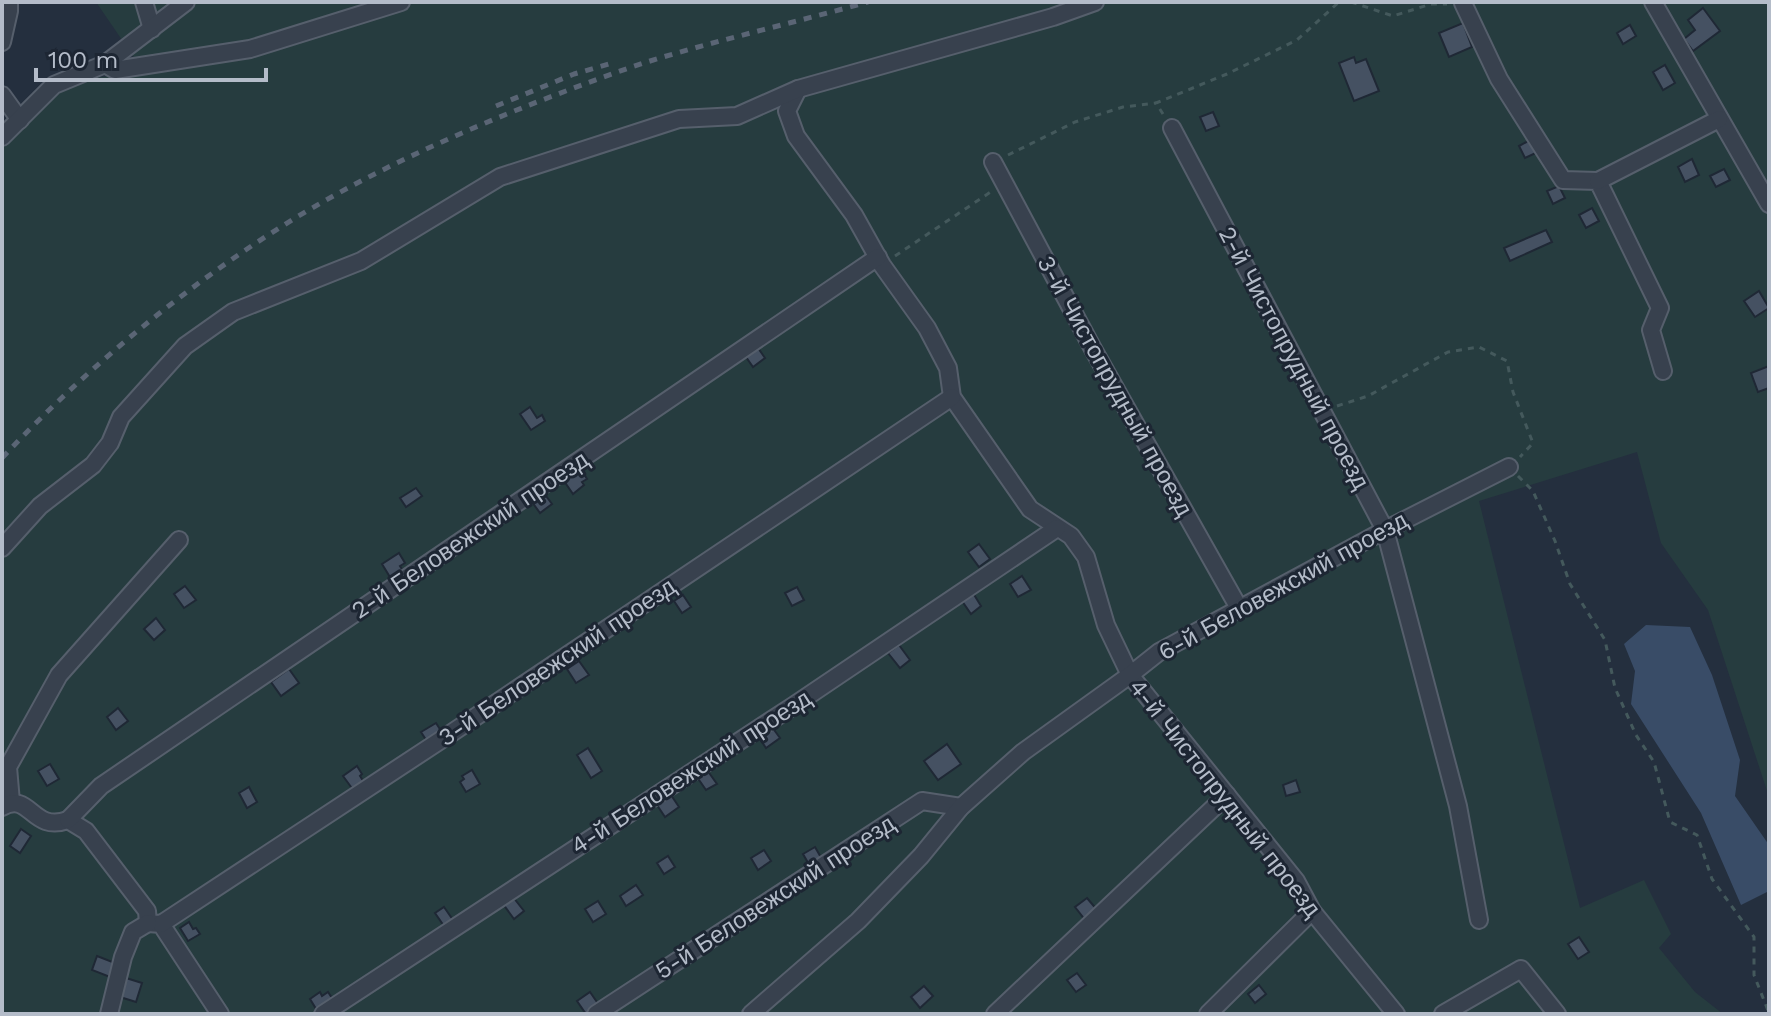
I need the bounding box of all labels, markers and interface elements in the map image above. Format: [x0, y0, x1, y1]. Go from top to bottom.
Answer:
scale bar [36, 32, 266, 82]
text: 100 m [48, 46, 118, 74]
street label: 2-й Чистопрудный проезд [1213, 222, 1375, 494]
street label: 3-й Чистопрудный проезд [1032, 251, 1198, 521]
street label: 2-й Беловежский проезд [346, 445, 594, 625]
street label: 6-й Беловежский проезд [1154, 506, 1412, 666]
street label: 3-й Беловежский проезд [433, 572, 681, 752]
street label: 4-й Чистопрудный проезд [1123, 673, 1327, 923]
street label: 4-й Беловежский проезд [566, 684, 816, 860]
street label: 5-й Беловежский проезд [650, 809, 900, 985]

